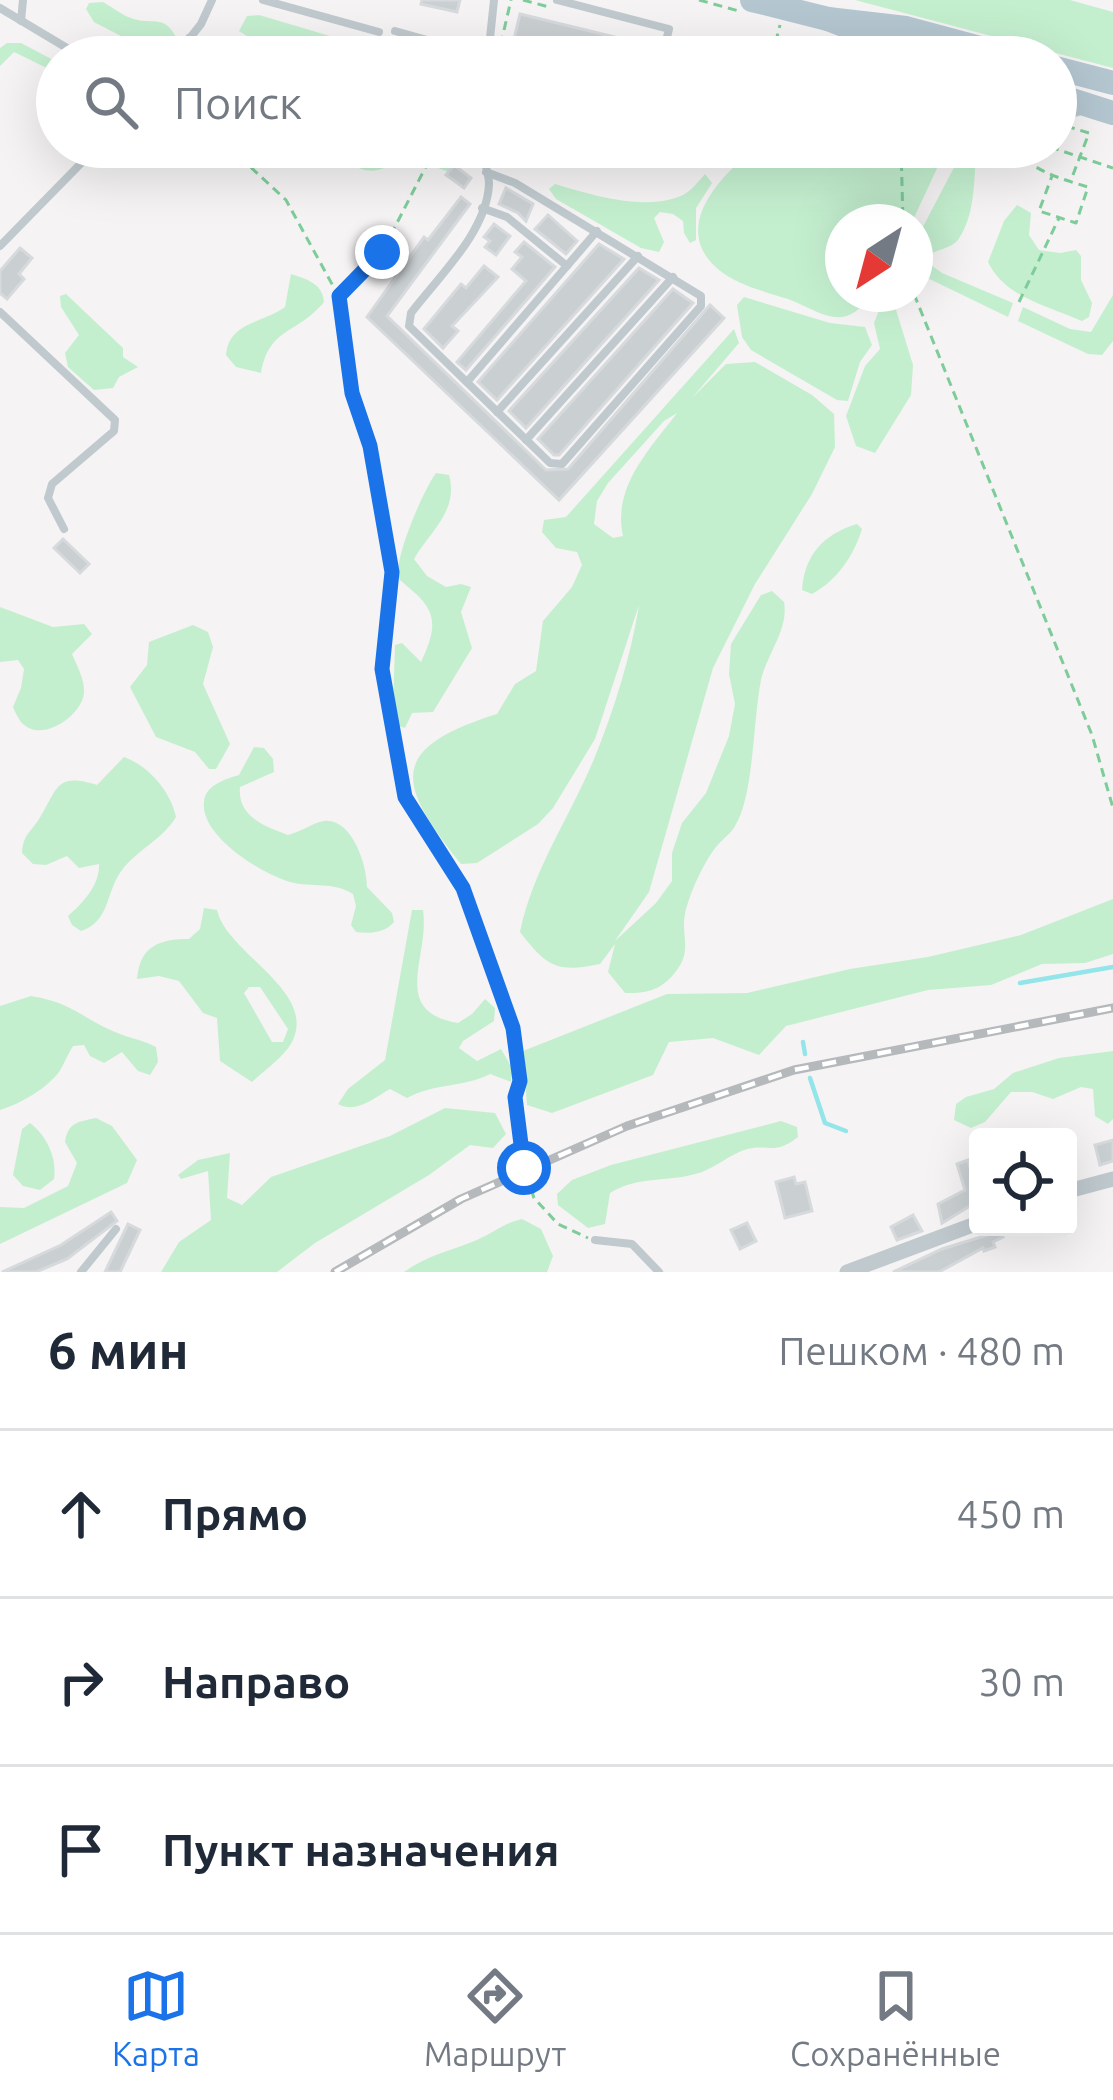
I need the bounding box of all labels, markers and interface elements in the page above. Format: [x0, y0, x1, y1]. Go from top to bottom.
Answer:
search box [36, 36, 1077, 168]
icon: search [78, 69, 144, 135]
text: Поиск [174, 77, 302, 128]
north arrow [825, 204, 933, 312]
route end [355, 225, 409, 279]
map controls [969, 1128, 1077, 1236]
button: locate [969, 1128, 1077, 1236]
route start [497, 1141, 551, 1195]
text: 6 мин [48, 1321, 189, 1379]
text: Пешком · 480 m [778, 1329, 1065, 1372]
icon: ahead [48, 1481, 114, 1547]
text: Прямо [162, 1488, 308, 1539]
text: 450 m [956, 1492, 1065, 1535]
icon: right [48, 1649, 114, 1715]
text: Направо [162, 1656, 350, 1707]
text: 30 m [978, 1660, 1065, 1703]
icon: arrive [48, 1817, 114, 1883]
text: Пункт назначения [162, 1824, 560, 1875]
tab: Карта [112, 1963, 200, 2072]
tab: Маршрут [424, 1963, 566, 2072]
tab: Сохранённые [790, 1963, 1001, 2072]

